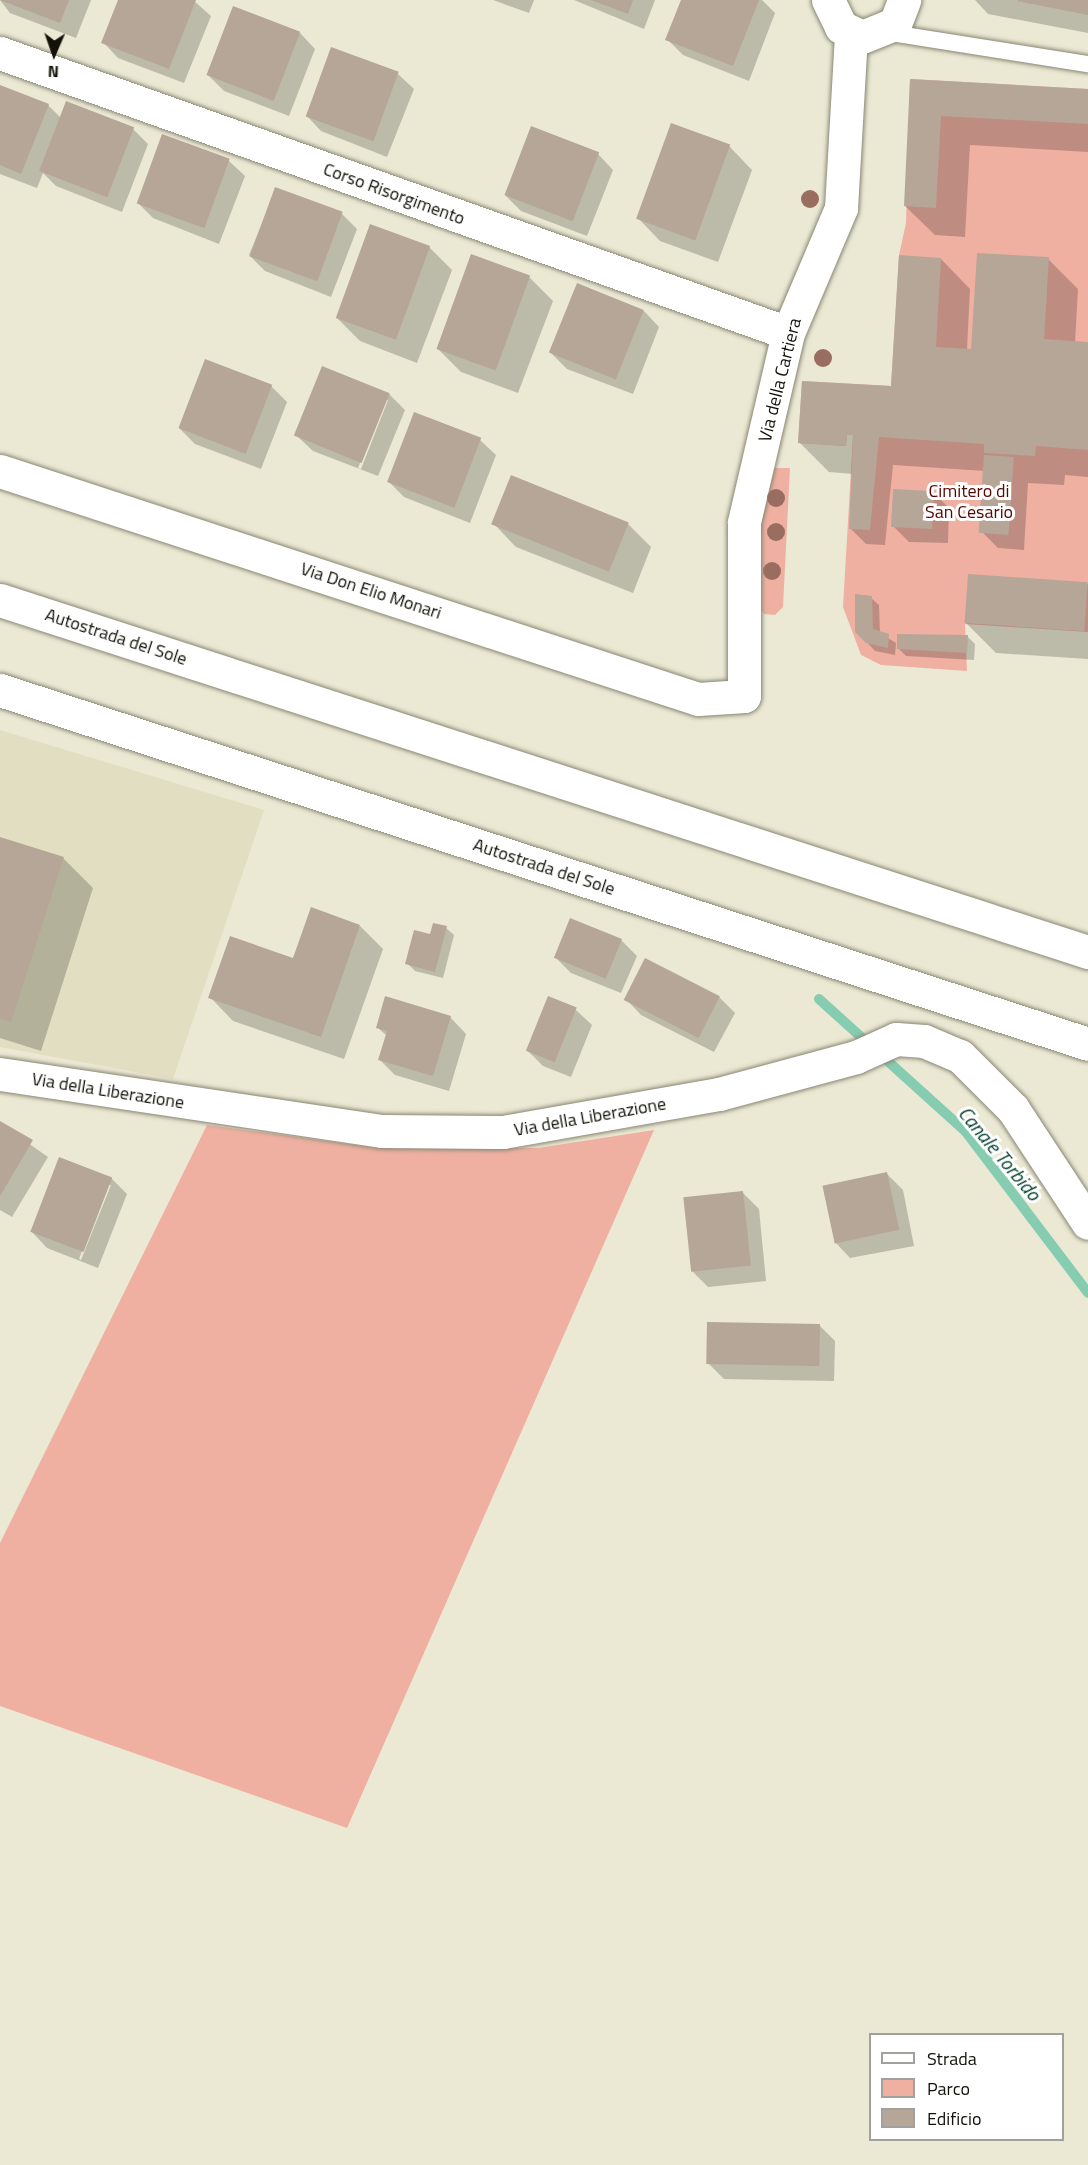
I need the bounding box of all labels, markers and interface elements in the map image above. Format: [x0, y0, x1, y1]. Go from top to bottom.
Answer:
north arrow [24, 24, 84, 84]
text: N [47, 60, 59, 84]
street label: Corso Risorgimento [320, 158, 468, 230]
street label: Via della Cartiera [754, 316, 806, 444]
park label: Cimitero di San Cesario [925, 481, 1013, 524]
street label: Via Don Elio Monari [298, 558, 444, 624]
street label: Autostrada del Sole [42, 604, 190, 670]
street label: Autostrada del Sole [470, 834, 618, 900]
street label: Via della Liberazione [30, 1068, 186, 1114]
street label: Via della Liberazione [512, 1093, 668, 1141]
water label: Canale Torbido [954, 1101, 1046, 1205]
legend [869, 2033, 1064, 2141]
text: Strada [927, 2045, 977, 2072]
text: Parco [927, 2075, 970, 2102]
text: Edificio [927, 2105, 981, 2132]

